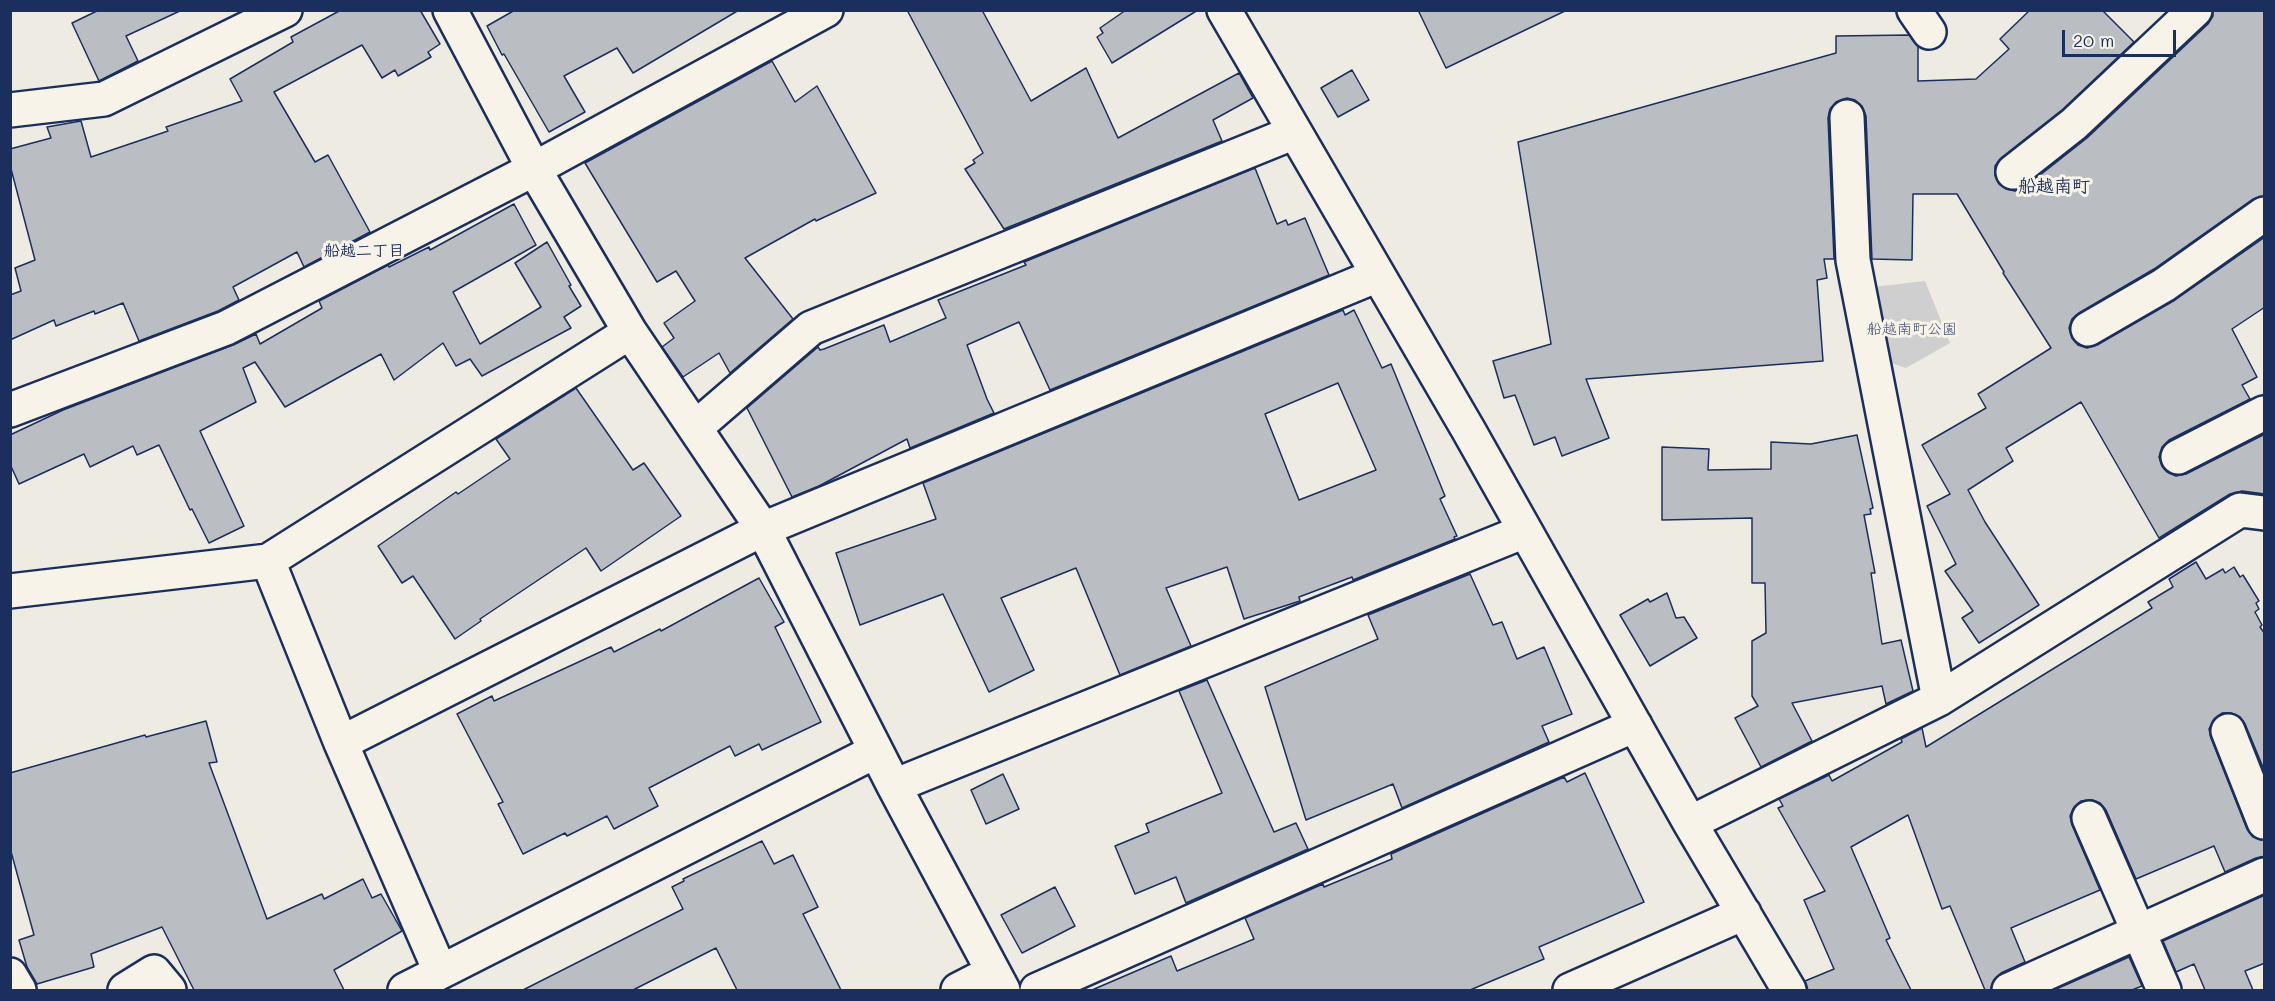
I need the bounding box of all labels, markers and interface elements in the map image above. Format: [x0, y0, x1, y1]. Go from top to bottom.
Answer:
scale bar [2065, 18, 2179, 56]
text: 20 m [2073, 28, 2114, 52]
district label: 船越南町 [2018, 175, 2090, 197]
district label: 船越二丁目 [324, 241, 404, 261]
park label: 船越南町公園 [1867, 320, 1957, 338]

